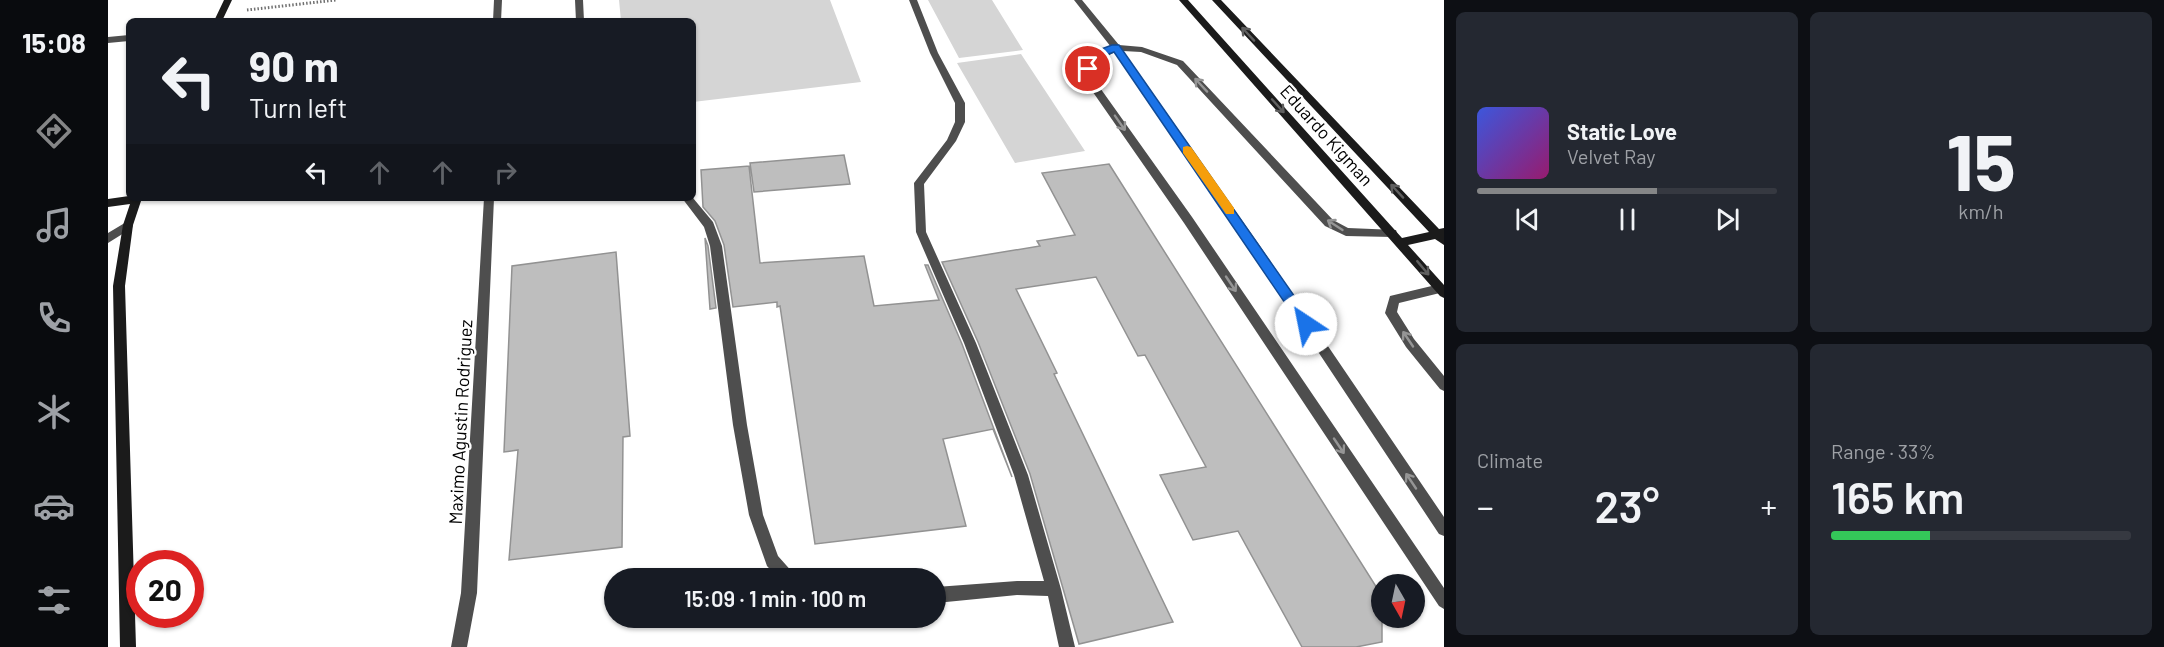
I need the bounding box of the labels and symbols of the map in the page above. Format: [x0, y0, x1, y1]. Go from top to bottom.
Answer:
one-way arrow [1241, 27, 1255, 42]
pin [1062, 43, 1113, 94]
one-way arrow [1194, 77, 1208, 92]
street label: Eduardo Kigman [1276, 80, 1378, 190]
one-way arrow [1271, 99, 1285, 114]
one-way arrow [1114, 115, 1126, 131]
one-way arrow [1389, 183, 1404, 198]
one-way arrow [1327, 219, 1344, 232]
one-way arrow [1416, 260, 1429, 276]
one-way arrow [1225, 275, 1237, 291]
position arrow [1274, 292, 1338, 356]
street label: Maximo Agustin Rodriguez [444, 319, 476, 525]
one-way arrow [1402, 331, 1414, 348]
one-way arrow [1333, 437, 1345, 454]
one-way arrow [1405, 472, 1418, 489]
speed limit sign: 20 [126, 550, 204, 628]
north arrow [1371, 574, 1425, 628]

